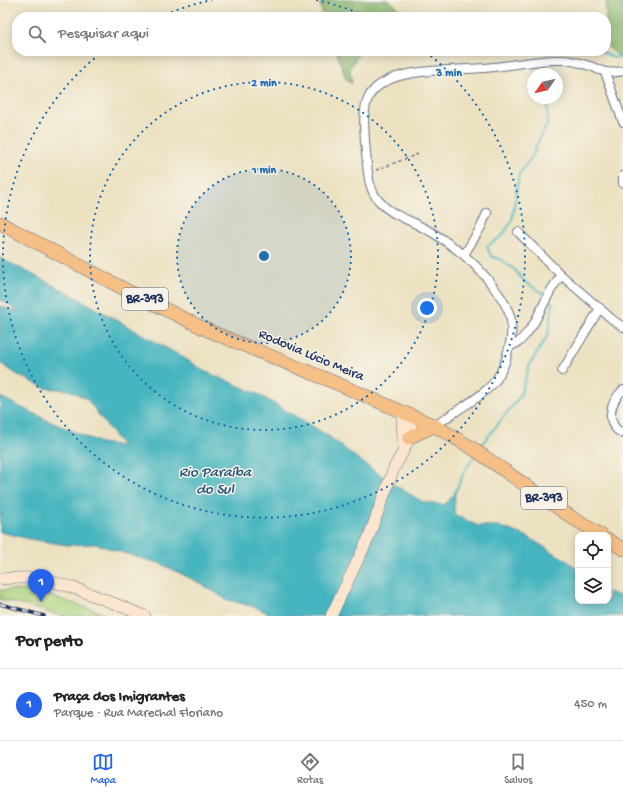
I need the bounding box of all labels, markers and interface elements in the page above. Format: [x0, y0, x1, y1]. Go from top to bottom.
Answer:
search box [12, 12, 611, 56]
icon: search [26, 23, 48, 45]
text: Pesquisar aqui [58, 25, 149, 43]
text: 3 min [435, 67, 462, 81]
north arrow [527, 68, 563, 104]
text: 2 min [251, 77, 277, 91]
text: 1 min [251, 164, 277, 178]
centre of rings [257, 249, 271, 263]
road number: BR-393 [122, 288, 168, 310]
your location [417, 298, 437, 318]
street label: Rodovia Lúcio Meira [256, 326, 368, 386]
water label: Rio Paraíba do Sul [179, 464, 253, 499]
road number: BR-393 [521, 487, 567, 509]
map controls [575, 532, 611, 604]
button: locate [575, 532, 611, 568]
button: layers [575, 568, 611, 604]
pin: 1 [28, 569, 54, 602]
text: Por perto [16, 632, 83, 652]
text: Praça dos Imigrantes [54, 688, 185, 706]
text: 1 [26, 697, 32, 712]
text: 450 m [574, 697, 607, 712]
text: Parque · Rua Marechal Floriano [54, 706, 223, 721]
tab: Mapa [91, 751, 116, 787]
tab: Rotas [297, 751, 323, 787]
tab: Salvos [504, 751, 532, 787]

